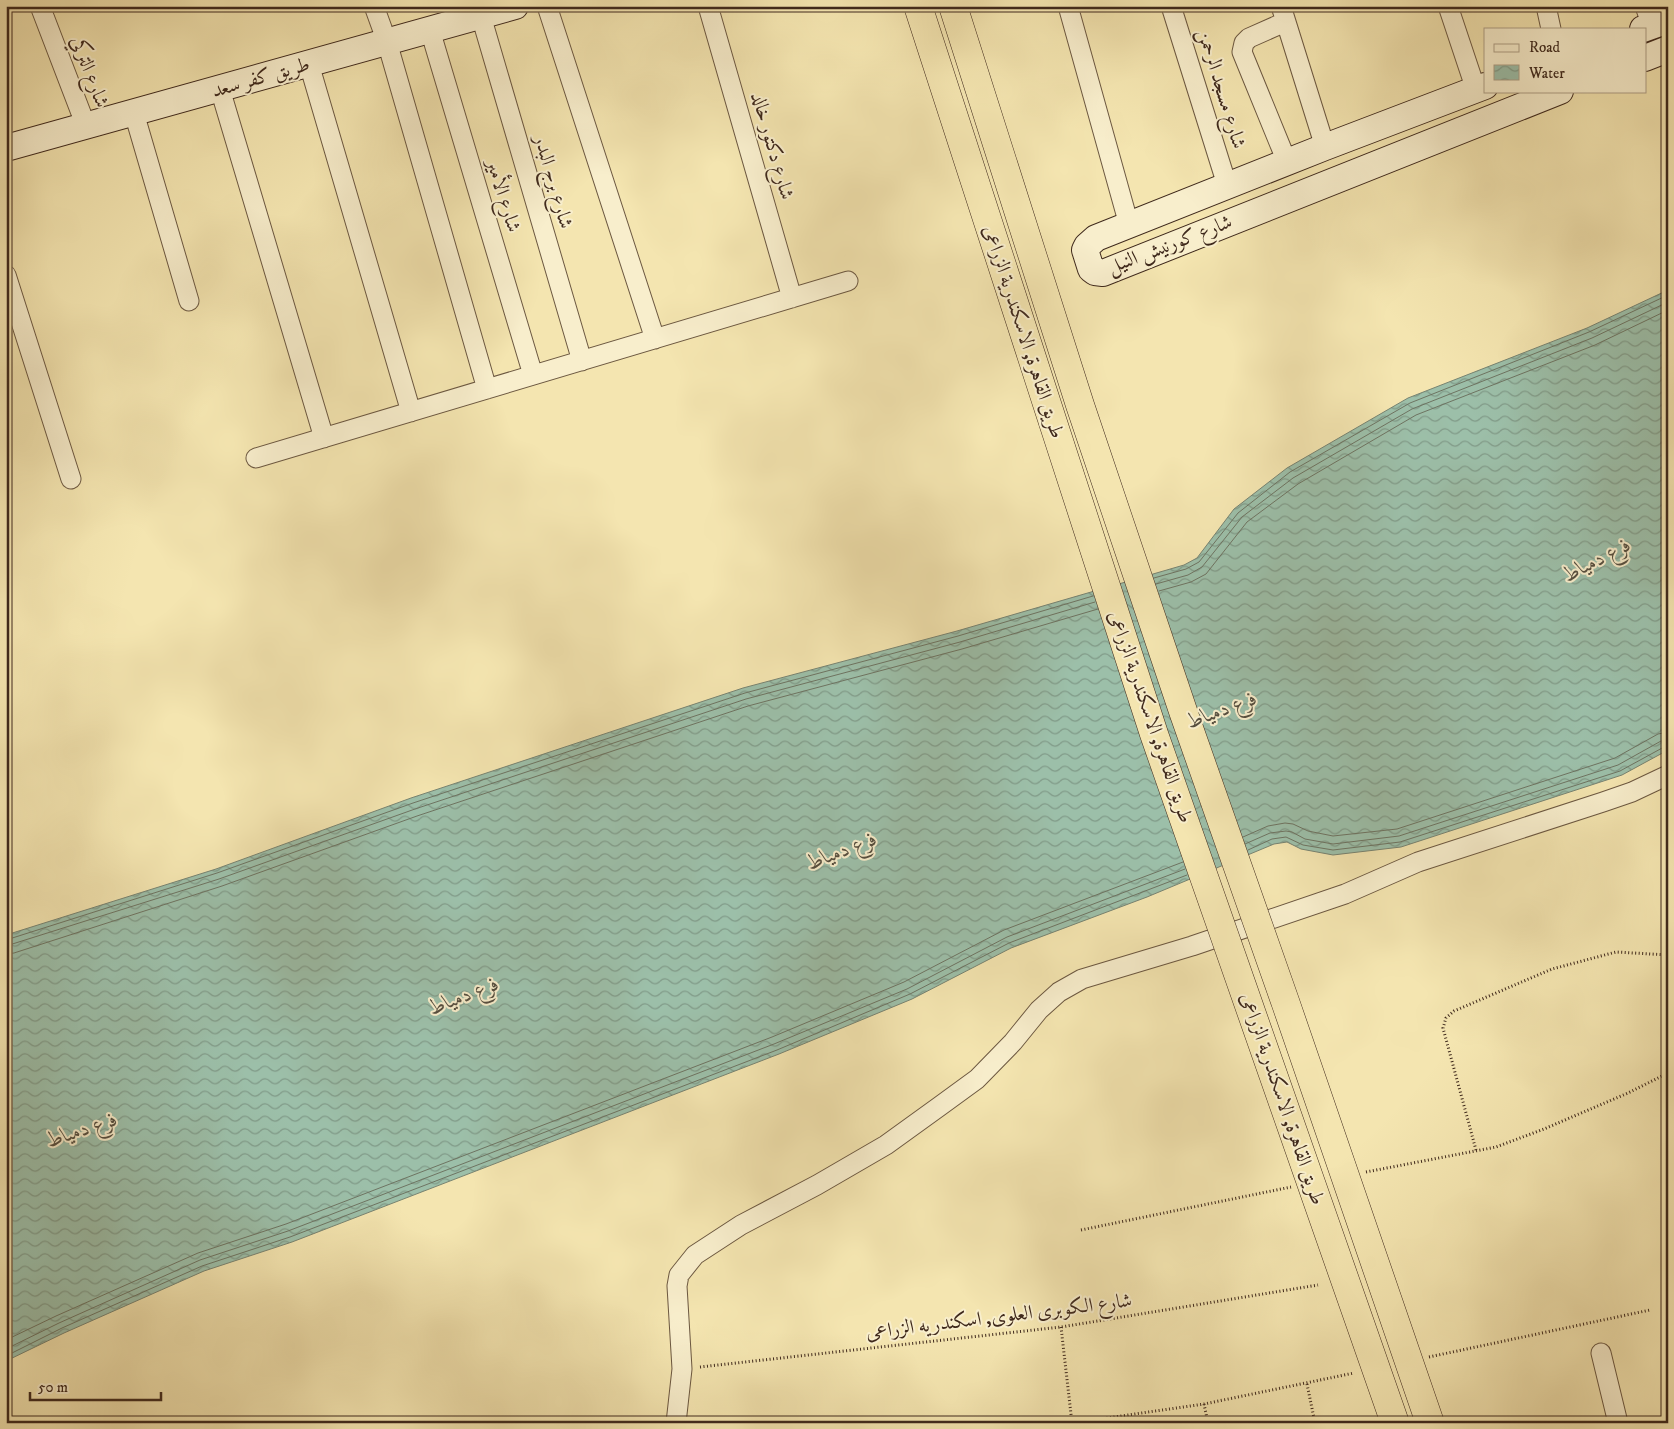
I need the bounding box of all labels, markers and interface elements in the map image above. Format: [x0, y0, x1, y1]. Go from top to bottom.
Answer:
street label: شارع مسجد الرحمن [1187, 26, 1251, 153]
legend [1484, 28, 1646, 92]
street label: شارع التركي [60, 32, 115, 113]
text: Road [1529, 38, 1561, 57]
street label: طريق كفر سعد [209, 52, 313, 104]
text: Water [1528, 64, 1565, 83]
street label: شارع دكتور خالد [741, 89, 799, 204]
street label: شارع برج البدر [523, 130, 578, 233]
street label: شارع الأمير [476, 153, 530, 237]
street label: شارع كورنيش النيل [1104, 210, 1237, 284]
street label: طريق القاهرة, الاسكندرية الزراعى [977, 222, 1069, 442]
water label: فرع دمياط [1558, 532, 1637, 592]
street label: طريق القاهرة, الاسكندرية الزراعى [1102, 608, 1198, 826]
water label: فرع دمياط [1183, 685, 1262, 739]
water label: فرع دمياط [803, 826, 882, 880]
water label: فرع دمياط [425, 971, 504, 1025]
street label: طريق القاهرة, الاسكندرية الزراعى [1234, 990, 1330, 1208]
water label: فرع دمياط [43, 1106, 122, 1158]
street label: شارع الكوبرى العلوى, اسكندريه الزراعى [865, 1288, 1134, 1350]
scale bar [30, 1369, 161, 1401]
text: 50 m [38, 1378, 68, 1397]

